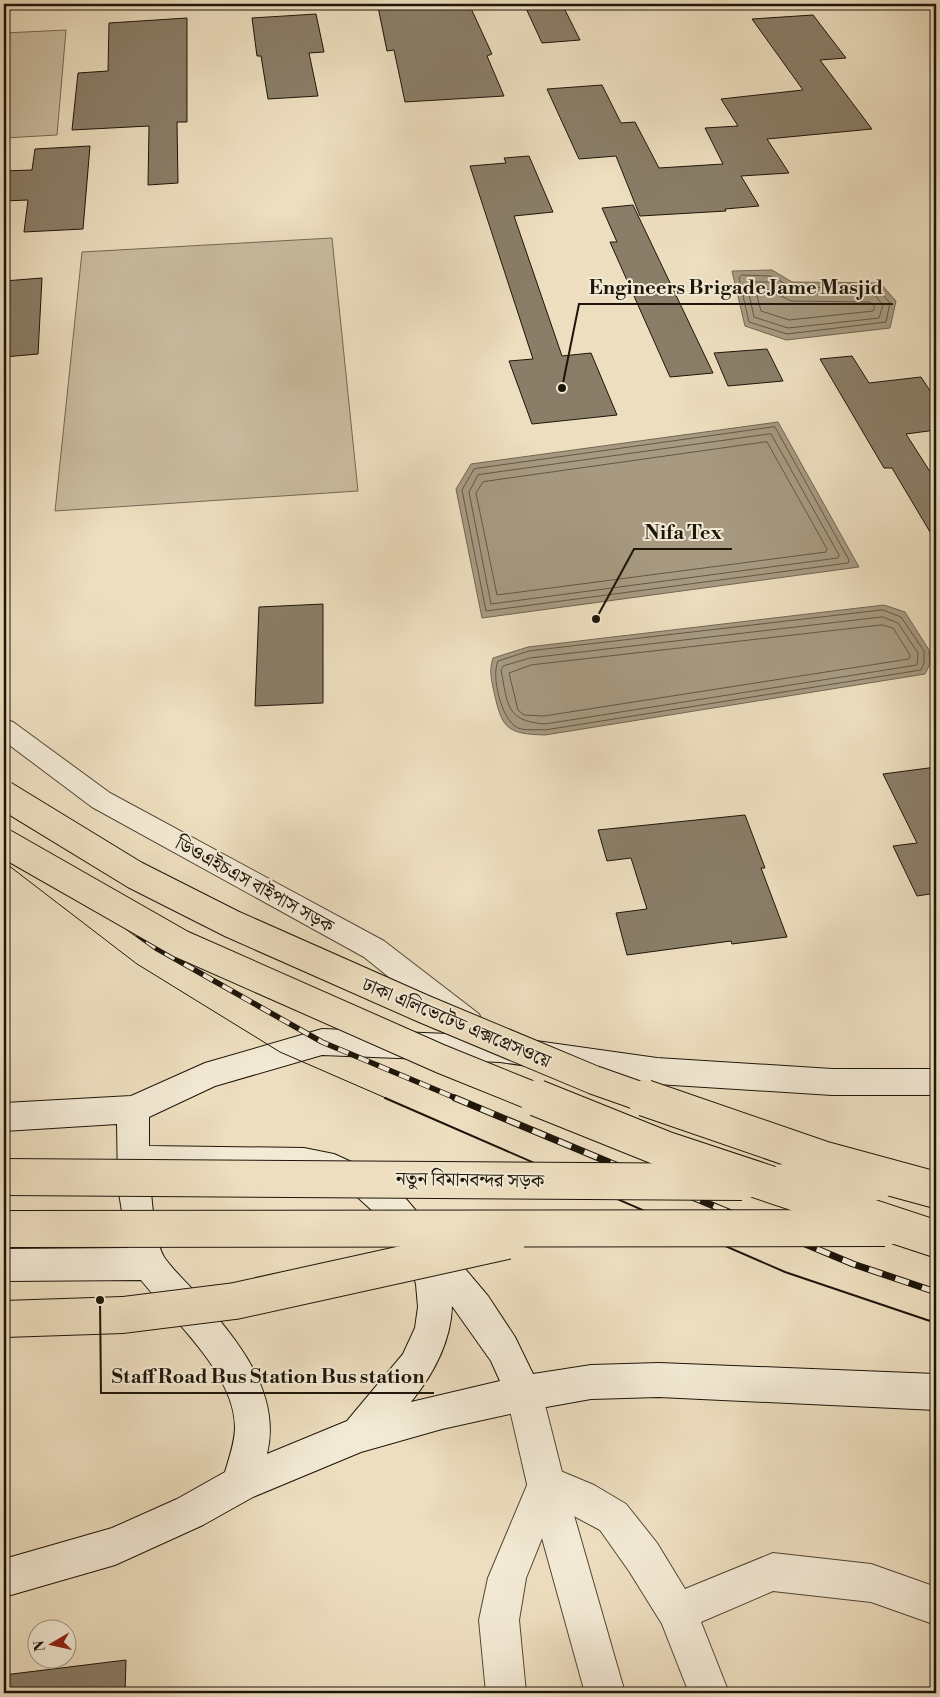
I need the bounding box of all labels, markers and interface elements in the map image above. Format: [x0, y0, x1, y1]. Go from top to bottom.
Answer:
callout: Engineers Brigade Jame Masjid [579, 269, 893, 304]
text: Engineers Brigade Jame Masjid [589, 276, 884, 301]
callout: Nifa Tex [634, 514, 732, 549]
text: Nifa Tex [644, 521, 723, 546]
street label: ডিওএইচএস বাইপাস সড়ক [170, 831, 338, 939]
street label: ঢাকা এলিভেটেড এক্সপ্রেসওয়ে [358, 972, 555, 1074]
street label: নতুন বিমানবন্দর সড়ক [395, 1167, 545, 1193]
callout: Staff Road Bus Station Bus station [101, 1358, 434, 1393]
text: Staff Road Bus Station Bus station [111, 1365, 425, 1390]
north arrow [28, 1620, 78, 1670]
text: N [30, 1639, 50, 1653]

